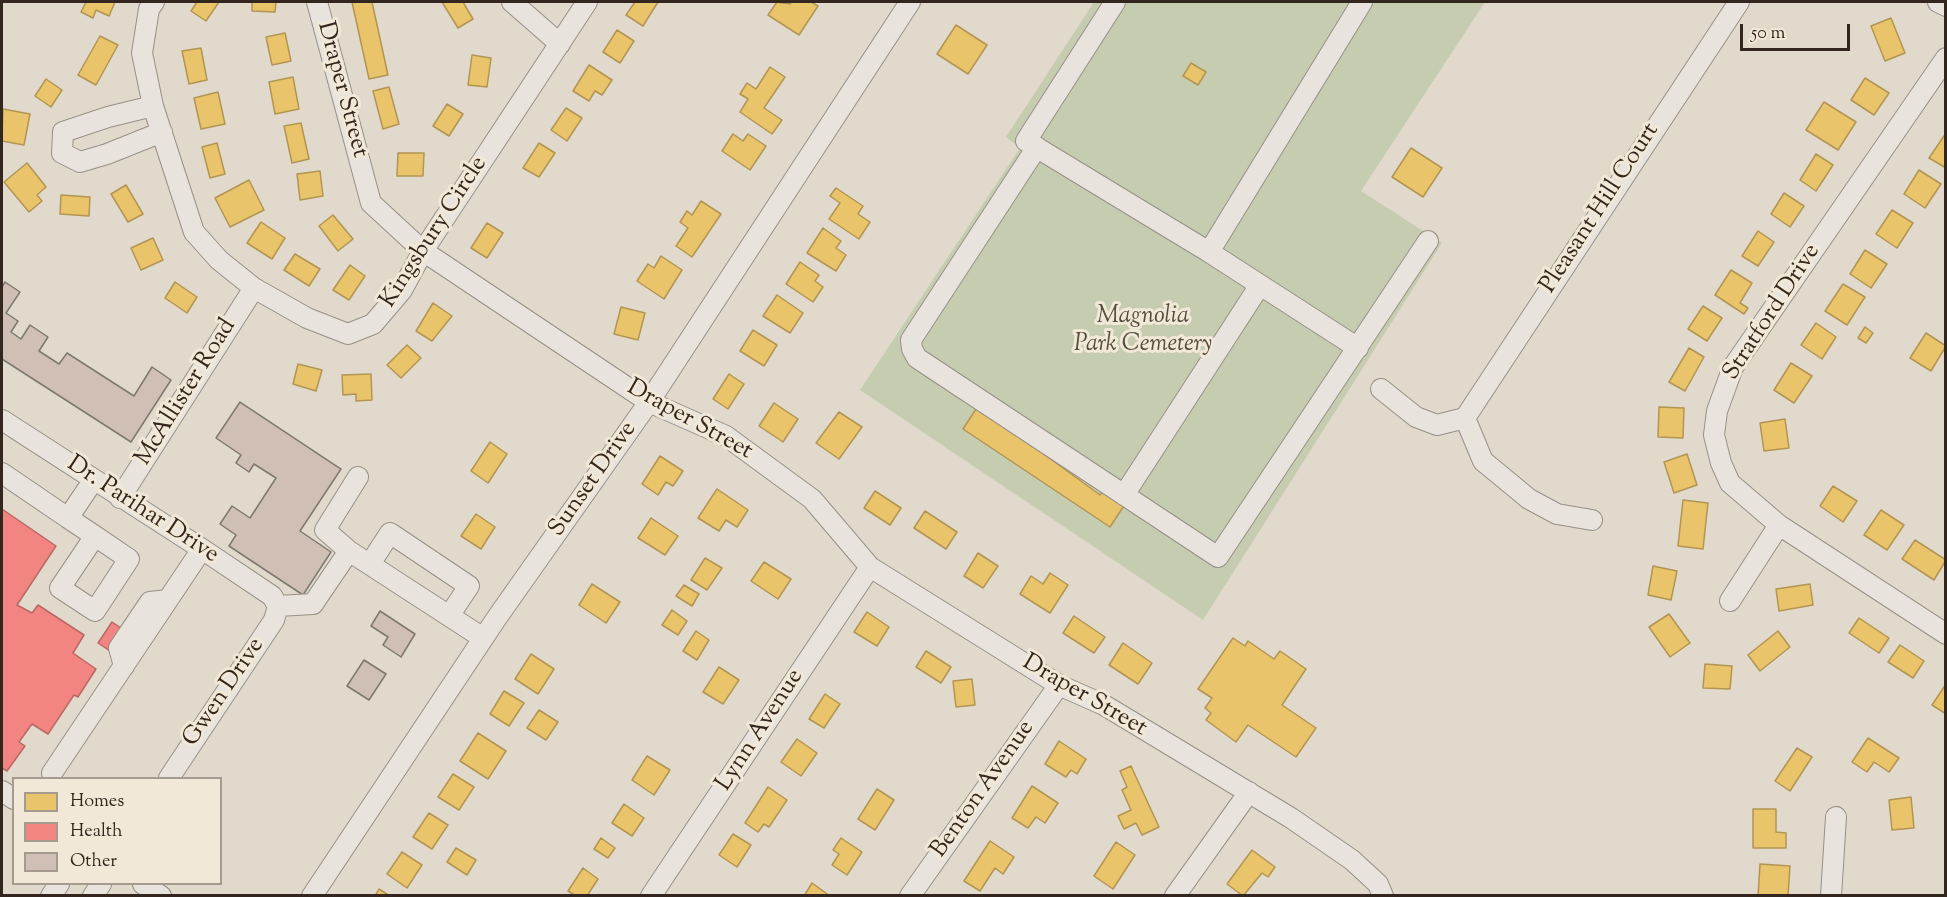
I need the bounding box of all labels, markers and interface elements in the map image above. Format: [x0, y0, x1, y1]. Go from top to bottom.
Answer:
scale bar [1743, 12, 1852, 50]
street label: Draper Street [309, 19, 373, 161]
text: 50 m [1751, 21, 1785, 47]
street label: Pleasant Hill Court [1535, 118, 1667, 300]
street label: Kingsbury Circle [375, 152, 495, 314]
street label: Stratford Drive [1718, 239, 1828, 387]
park label: Magnolia Park Cemetery [1074, 304, 1212, 360]
street label: McAllister Road [130, 314, 244, 472]
street label: Draper Street [621, 375, 757, 467]
street label: Sunset Drive [544, 417, 644, 543]
street label: Dr. Parihar Drive [61, 451, 223, 571]
street label: Gwen Drive [178, 633, 272, 753]
street label: Draper Street [1016, 650, 1152, 744]
street label: Lynn Avenue [711, 665, 811, 797]
street label: Benton Avenue [926, 716, 1042, 864]
legend [12, 777, 222, 885]
text: Homes [70, 789, 124, 815]
text: Health [70, 819, 123, 845]
text: Other [70, 849, 117, 875]

